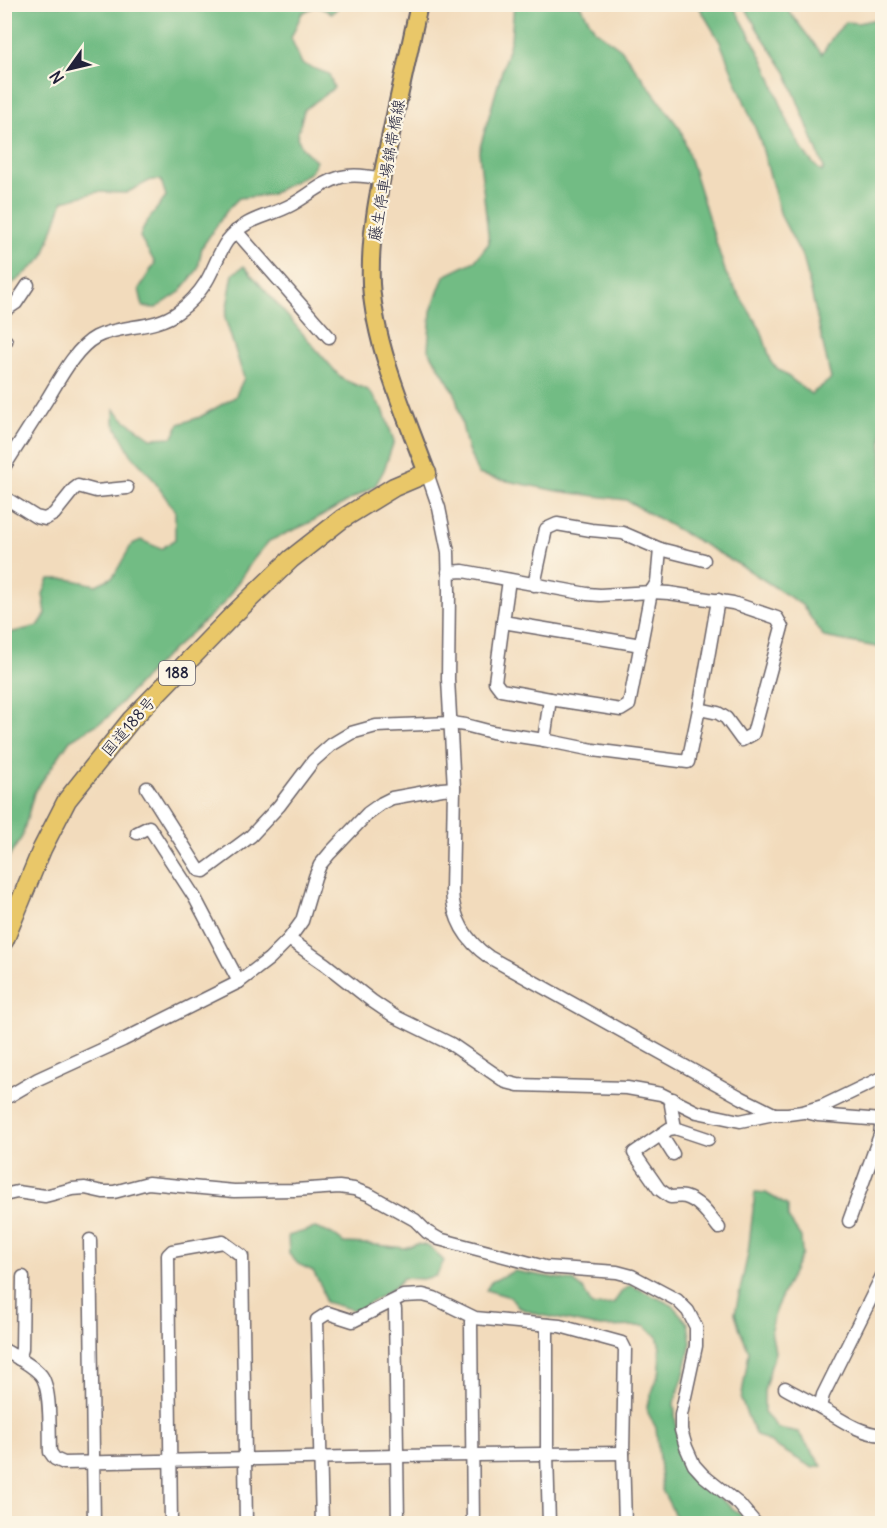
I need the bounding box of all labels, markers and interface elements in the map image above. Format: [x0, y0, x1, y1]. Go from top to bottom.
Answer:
north arrow [39, 39, 99, 99]
text: N [45, 67, 68, 88]
street label: 藤生停車場錦帯橋線 [364, 97, 408, 243]
road number: 188 [159, 661, 195, 685]
street label: 国道188号 [97, 692, 159, 760]

